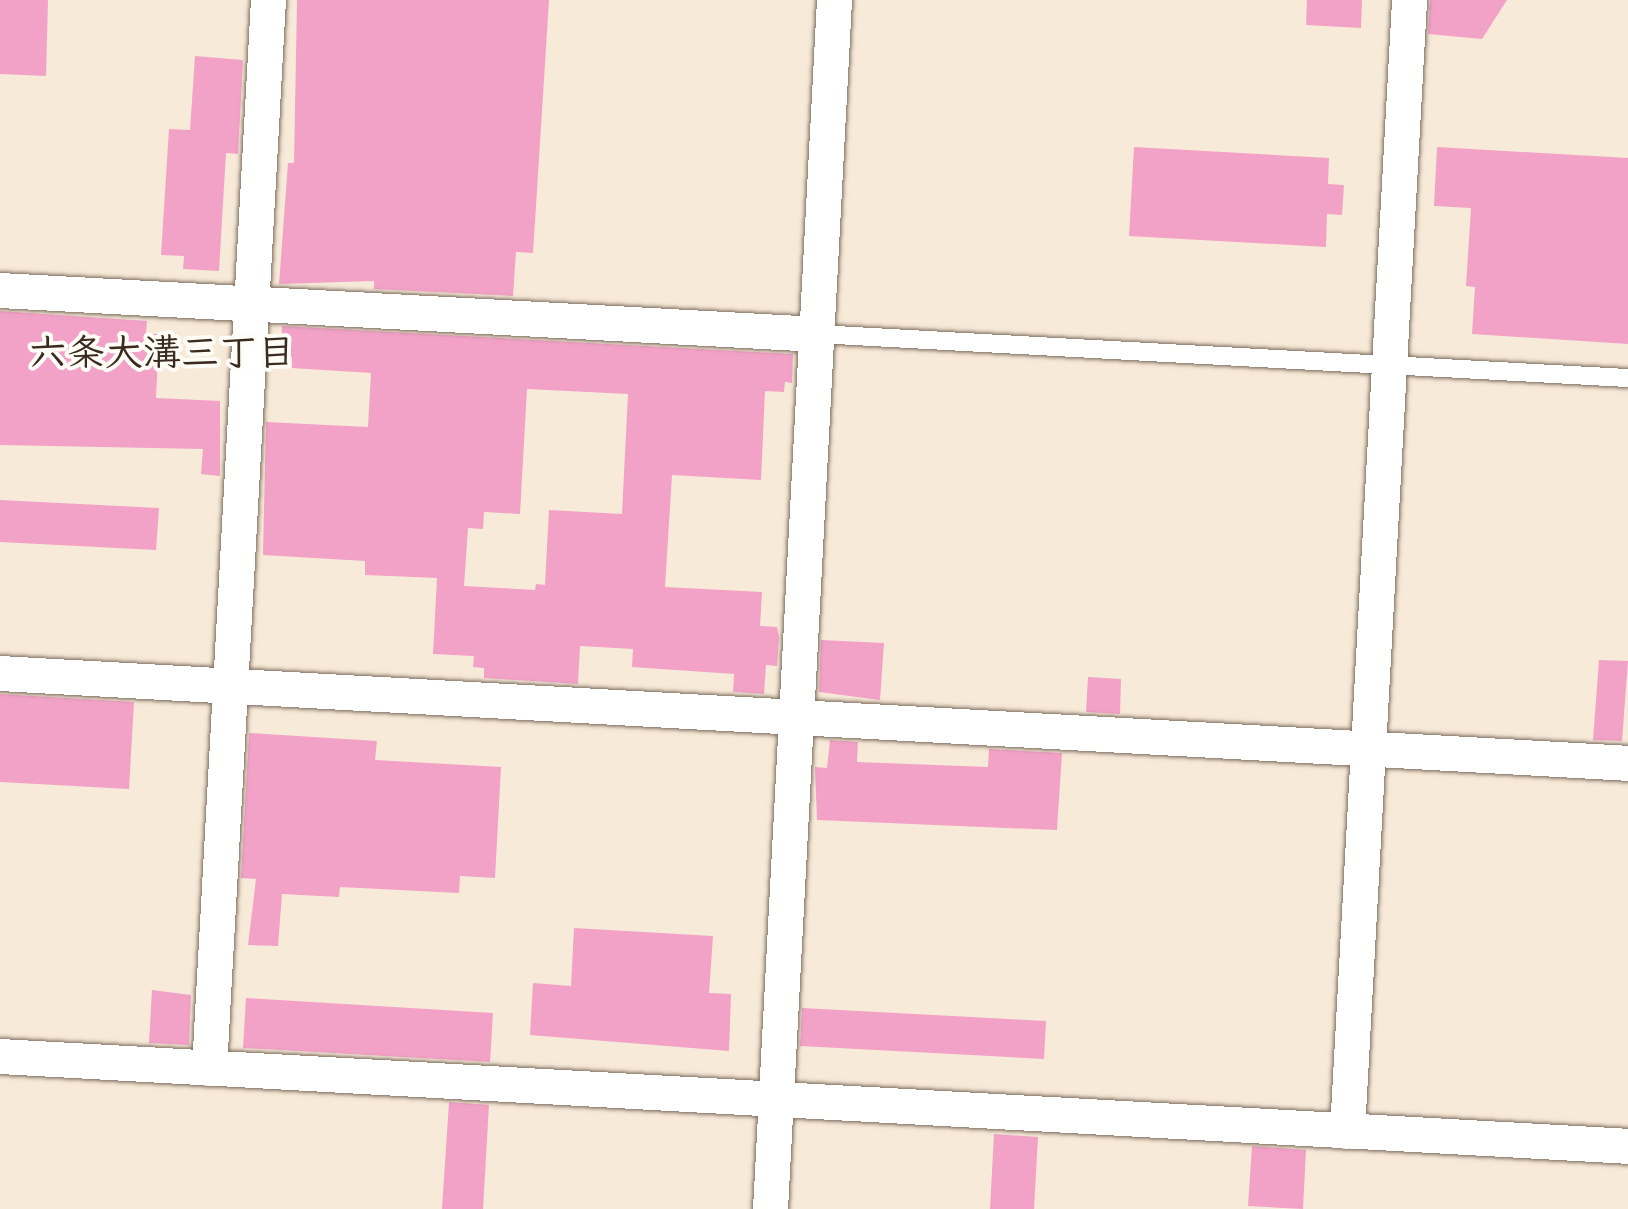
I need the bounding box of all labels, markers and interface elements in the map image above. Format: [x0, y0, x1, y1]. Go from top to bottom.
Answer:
district label: 六条大溝三丁目 [29, 329, 295, 375]

